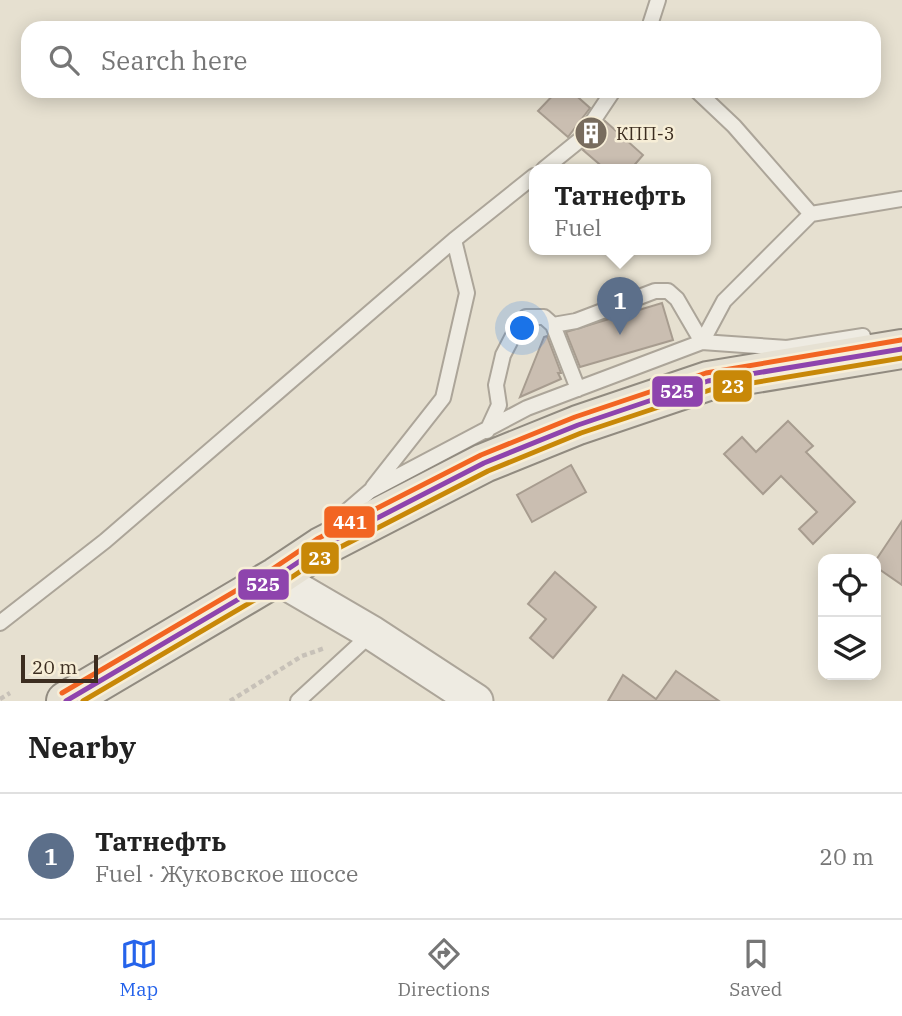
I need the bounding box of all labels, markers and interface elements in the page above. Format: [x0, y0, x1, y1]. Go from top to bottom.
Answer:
search box [21, 21, 881, 98]
icon: search [45, 41, 83, 79]
text: Search here [101, 43, 247, 77]
building icon: КПП-3 [572, 114, 610, 152]
place label: КПП-3 [616, 122, 675, 145]
popup [529, 164, 711, 255]
text: Татнефть [554, 178, 686, 212]
text: Fuel [554, 212, 602, 242]
pin: 1 [597, 277, 643, 335]
your location [505, 311, 539, 345]
line badge: 23 [712, 369, 753, 403]
text: 23 [722, 374, 744, 398]
line badge: 525 [651, 375, 704, 408]
text: 525 [660, 379, 694, 403]
line badge: 441 [323, 505, 376, 539]
text: 441 [333, 510, 367, 534]
line badge: 23 [300, 541, 340, 575]
text: 23 [309, 546, 331, 570]
map controls [818, 554, 881, 680]
button: locate [818, 554, 881, 617]
line badge: 525 [237, 568, 290, 601]
text: 525 [246, 572, 280, 596]
button: layers [818, 617, 881, 680]
scale bar [21, 652, 98, 684]
text: 20 m [32, 655, 77, 679]
text: Nearby [28, 727, 136, 766]
text: Татнефть [95, 824, 226, 858]
text: 1 [44, 841, 58, 871]
text: 20 m [819, 841, 874, 871]
text: Fuel · Жуковское шоссе [95, 858, 358, 888]
tab: Map [120, 935, 158, 1001]
tab: Directions [397, 935, 490, 1001]
tab: Saved [729, 935, 782, 1001]

